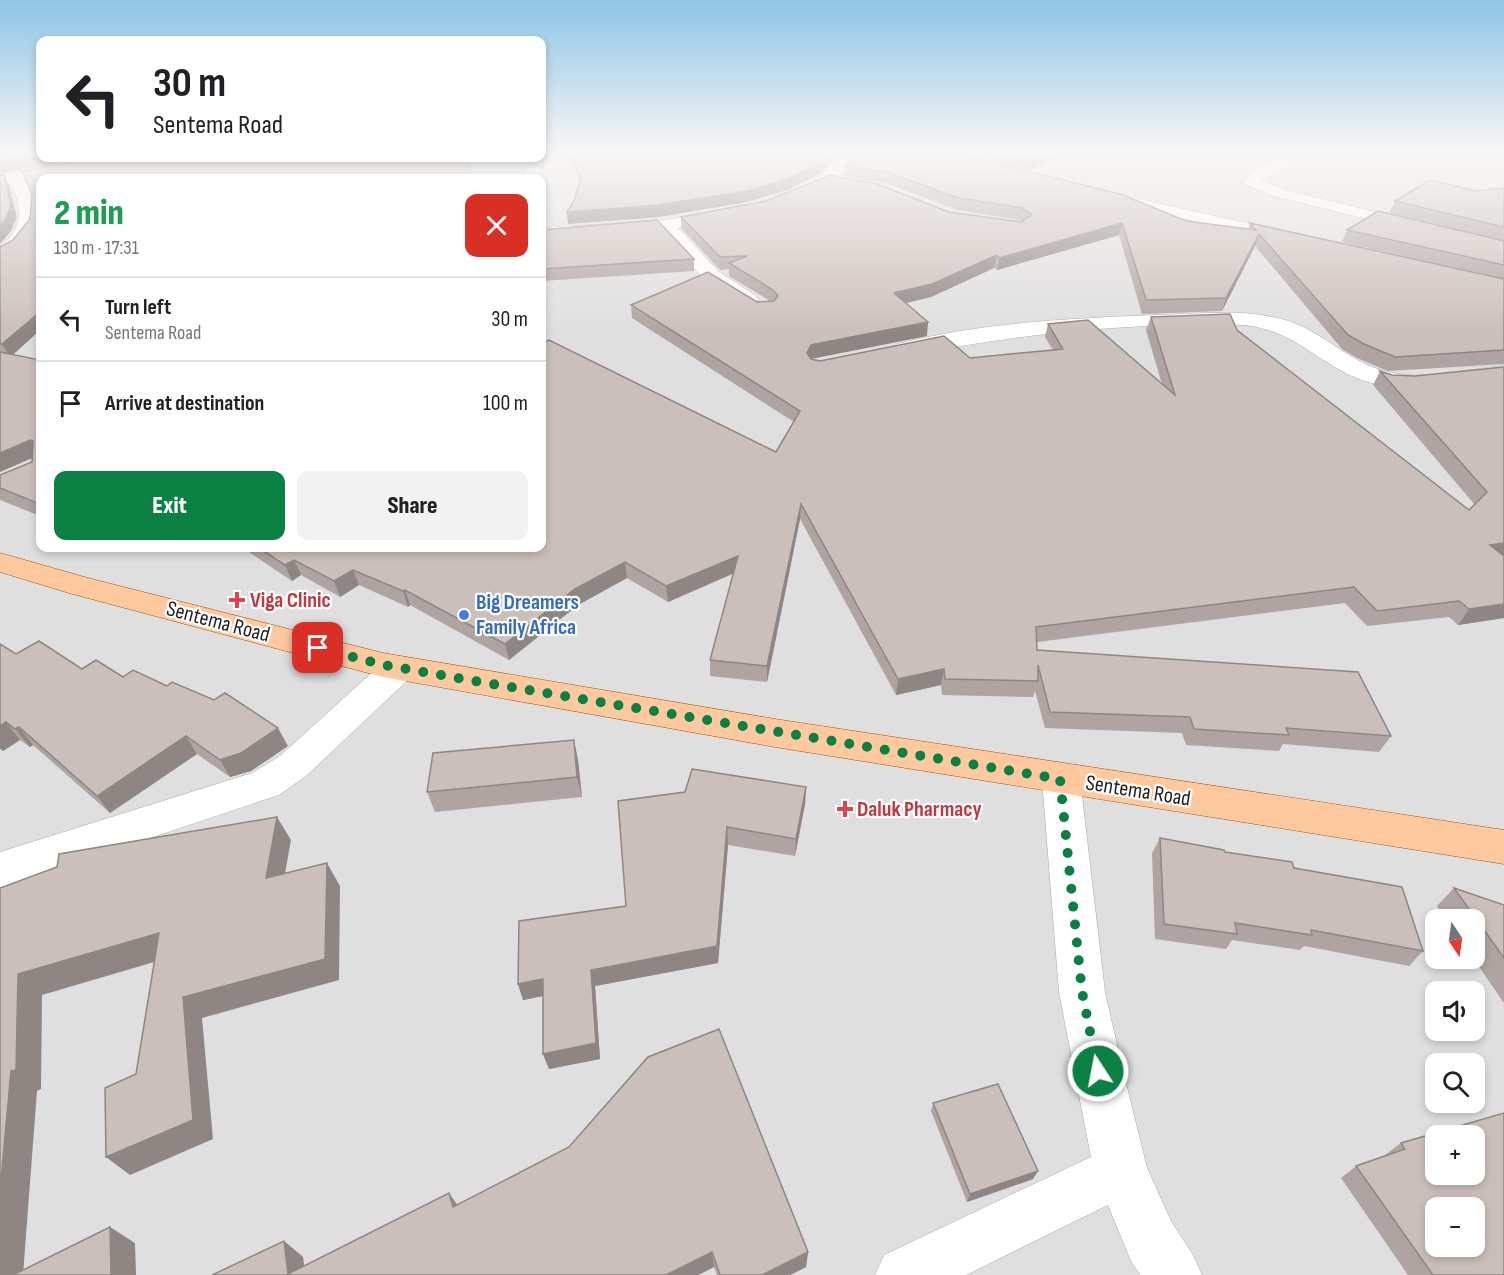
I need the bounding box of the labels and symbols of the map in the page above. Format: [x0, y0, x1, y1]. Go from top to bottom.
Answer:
place label: Viga Clinic [250, 587, 331, 614]
place label: Big Dreamers Family Africa [476, 589, 579, 641]
marker: Viga Clinic [228, 591, 246, 609]
street label: Sentema Road [163, 595, 273, 649]
marker: Big Dreamers Family Africa [457, 608, 471, 622]
pin [292, 622, 343, 673]
street label: Sentema Road [1084, 769, 1192, 813]
place label: Daluk Pharmacy [857, 796, 982, 823]
marker: Daluk Pharmacy [838, 802, 852, 816]
north arrow [1425, 909, 1485, 969]
position arrow [1066, 1039, 1130, 1103]

